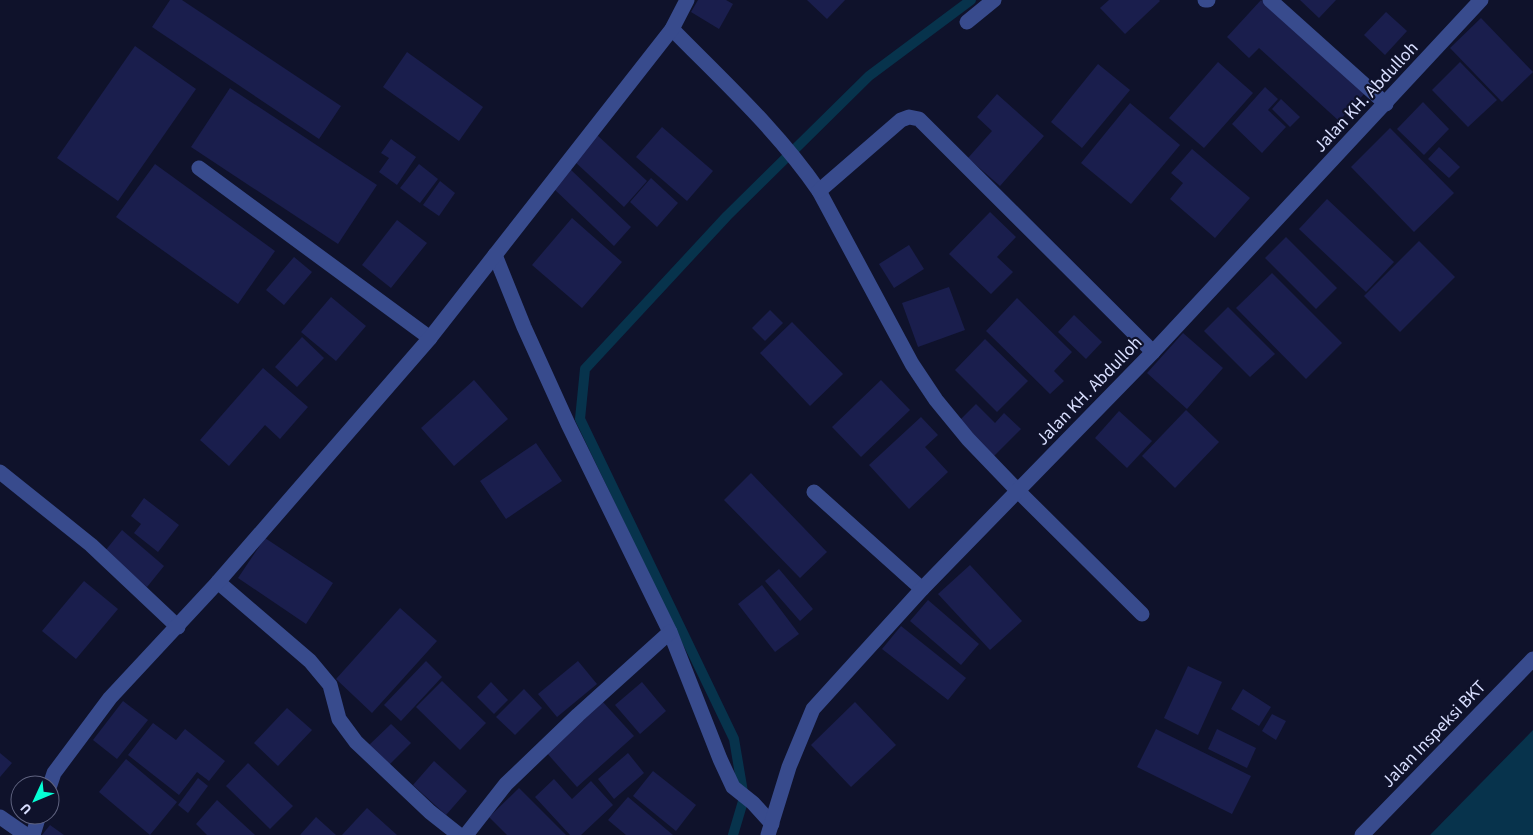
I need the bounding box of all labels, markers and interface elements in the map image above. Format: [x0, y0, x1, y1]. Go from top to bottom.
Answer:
street label: Jalan KH. Abdulloh [1308, 36, 1424, 158]
street label: Jalan KH. Abdulloh [1030, 331, 1148, 451]
street label: Jalan Inspeksi BKT [1376, 674, 1492, 793]
north arrow [10, 775, 60, 825]
text: U [16, 798, 37, 819]

